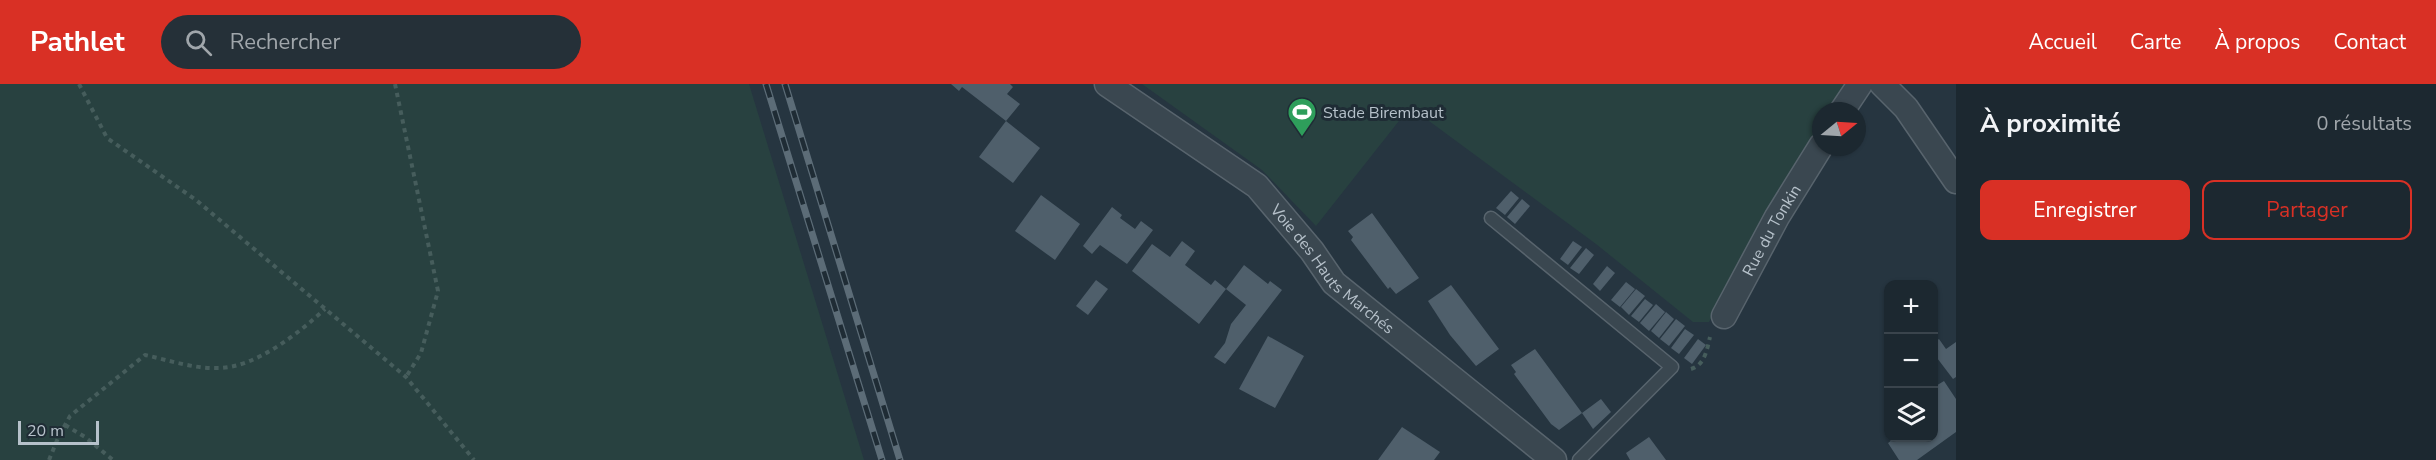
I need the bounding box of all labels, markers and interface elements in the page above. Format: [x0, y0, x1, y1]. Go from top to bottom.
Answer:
search box [161, 15, 581, 69]
text: Pathlet [30, 23, 125, 61]
icon: search [182, 26, 215, 59]
text: Rechercher [230, 27, 340, 57]
text: Accueil [2028, 28, 2097, 56]
text: Carte [2130, 28, 2181, 56]
text: À propos [2214, 28, 2300, 56]
text: Contact [2333, 28, 2406, 56]
sports icon: Stade Birembaut [1286, 96, 1318, 138]
place label: Stade Birembaut [1323, 102, 1444, 124]
north arrow [1812, 102, 1866, 156]
text: À proximité [1980, 106, 2121, 141]
text: 0 résultats [2316, 110, 2412, 137]
button: Enregistrer [1980, 180, 2190, 240]
button: Partager [2202, 180, 2412, 240]
street label: Rue du Tonkin [1737, 181, 1807, 280]
street label: Voie des Hauts Marchés [1264, 199, 1399, 339]
map controls [1884, 280, 1938, 442]
button: + [1884, 280, 1938, 334]
button: − [1884, 334, 1938, 388]
button: layers [1884, 388, 1938, 442]
scale bar [18, 418, 99, 446]
text: 20 m [27, 420, 64, 442]

